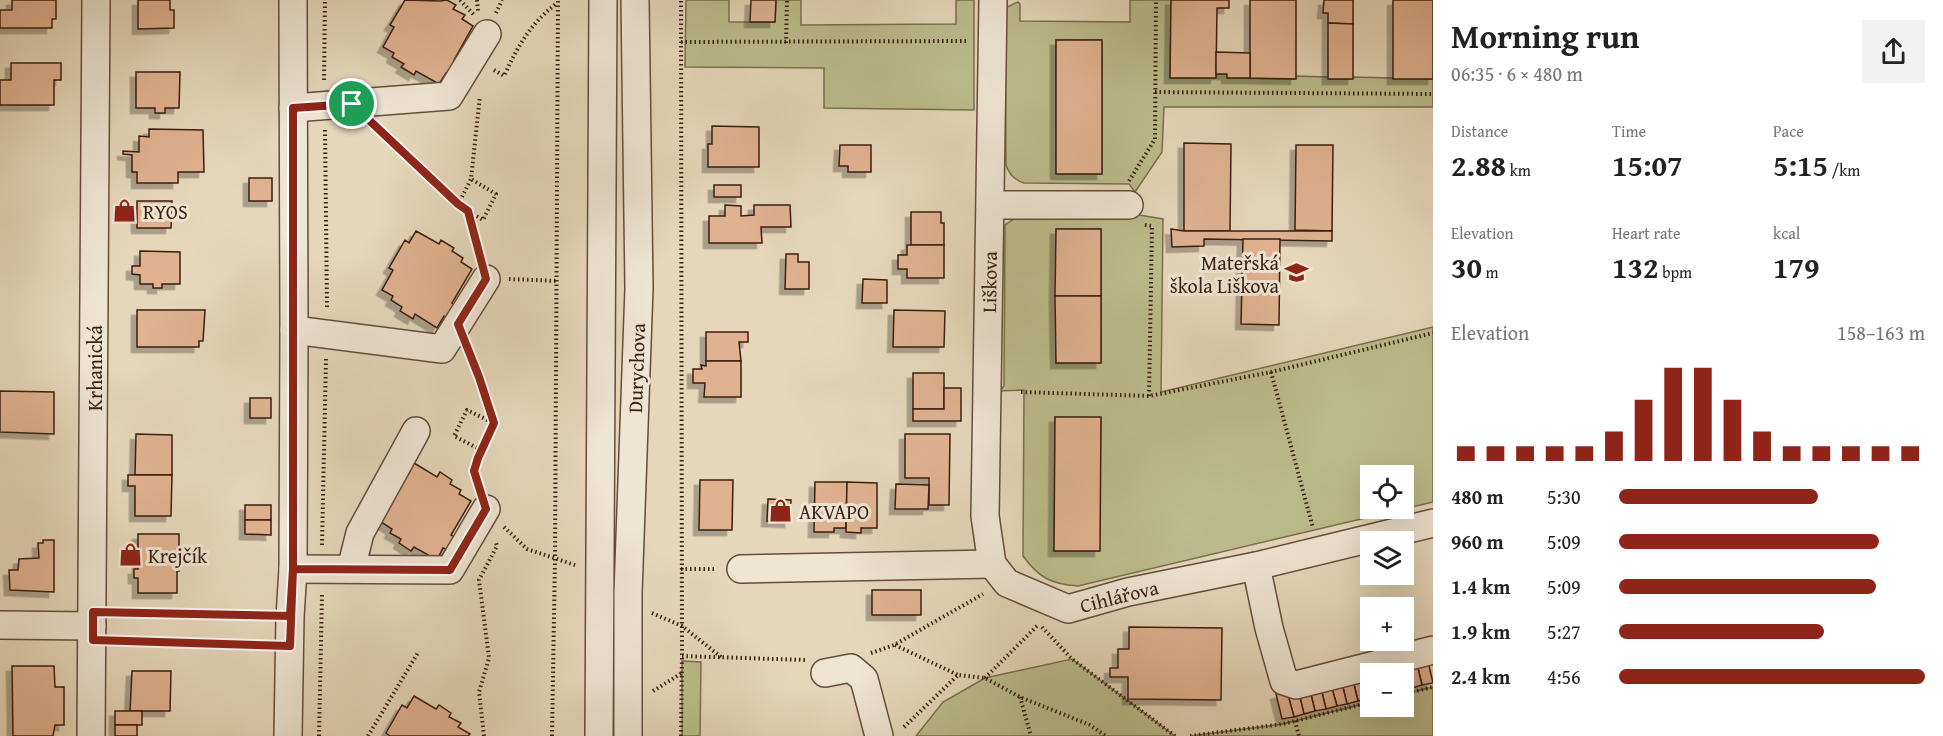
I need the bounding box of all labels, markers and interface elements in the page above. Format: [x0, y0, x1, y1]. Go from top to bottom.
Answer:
text: Morning run [1451, 12, 1640, 60]
button: share [1862, 20, 1925, 83]
text: 06:35 · 6 × 480 m [1451, 59, 1583, 88]
pin [326, 78, 377, 129]
icon: arrive [335, 87, 368, 120]
text: Distance [1451, 119, 1508, 143]
text: Time [1612, 119, 1646, 143]
text: Pace [1773, 119, 1804, 143]
text: 2.88 [1451, 143, 1506, 187]
text: 15:07 [1612, 143, 1683, 187]
text: 5:15 [1773, 143, 1828, 187]
text: km [1506, 158, 1531, 182]
text: /km [1828, 158, 1860, 182]
place label: RYOS [143, 197, 188, 226]
shop icon: RYOS [112, 198, 138, 224]
text: Elevation [1451, 221, 1514, 245]
text: Heart rate [1612, 221, 1681, 245]
text: kcal [1773, 221, 1800, 245]
text: 30 [1451, 245, 1482, 289]
text: 132 [1612, 245, 1659, 289]
text: 179 [1773, 245, 1820, 289]
place label: Mateřská škola Liškova [1170, 248, 1280, 300]
street label: Liškova [974, 250, 1004, 313]
school or university icon: Mateřská škola Liškova [1284, 260, 1310, 286]
text: m [1482, 260, 1499, 284]
text: bpm [1659, 260, 1692, 284]
text: Elevation [1451, 318, 1529, 347]
text: 158–163 m [1837, 318, 1925, 347]
street label: Durychova [620, 322, 652, 413]
street label: Krhanická [80, 325, 109, 411]
map controls [1360, 465, 1414, 717]
button: locate [1360, 465, 1414, 519]
text: 480 m [1451, 482, 1504, 511]
text: 5:30 [1547, 482, 1581, 511]
place label: AKVAPO [799, 497, 869, 526]
shop icon: AKVAPO [768, 498, 794, 524]
text: 960 m [1451, 527, 1504, 556]
text: 5:09 [1547, 527, 1581, 556]
button: layers [1360, 531, 1414, 585]
place label: Krejčík [148, 541, 208, 570]
shop icon: Krejčík [117, 542, 143, 568]
street label: Cihlářova [1077, 572, 1162, 620]
text: 1.4 km [1451, 572, 1510, 601]
text: 5:09 [1547, 572, 1581, 601]
button: + [1360, 597, 1414, 651]
text: 1.9 km [1451, 617, 1510, 646]
text: 5:27 [1547, 617, 1581, 646]
text: 2.4 km [1451, 662, 1510, 691]
text: 4:56 [1547, 662, 1581, 691]
button: − [1360, 663, 1414, 717]

